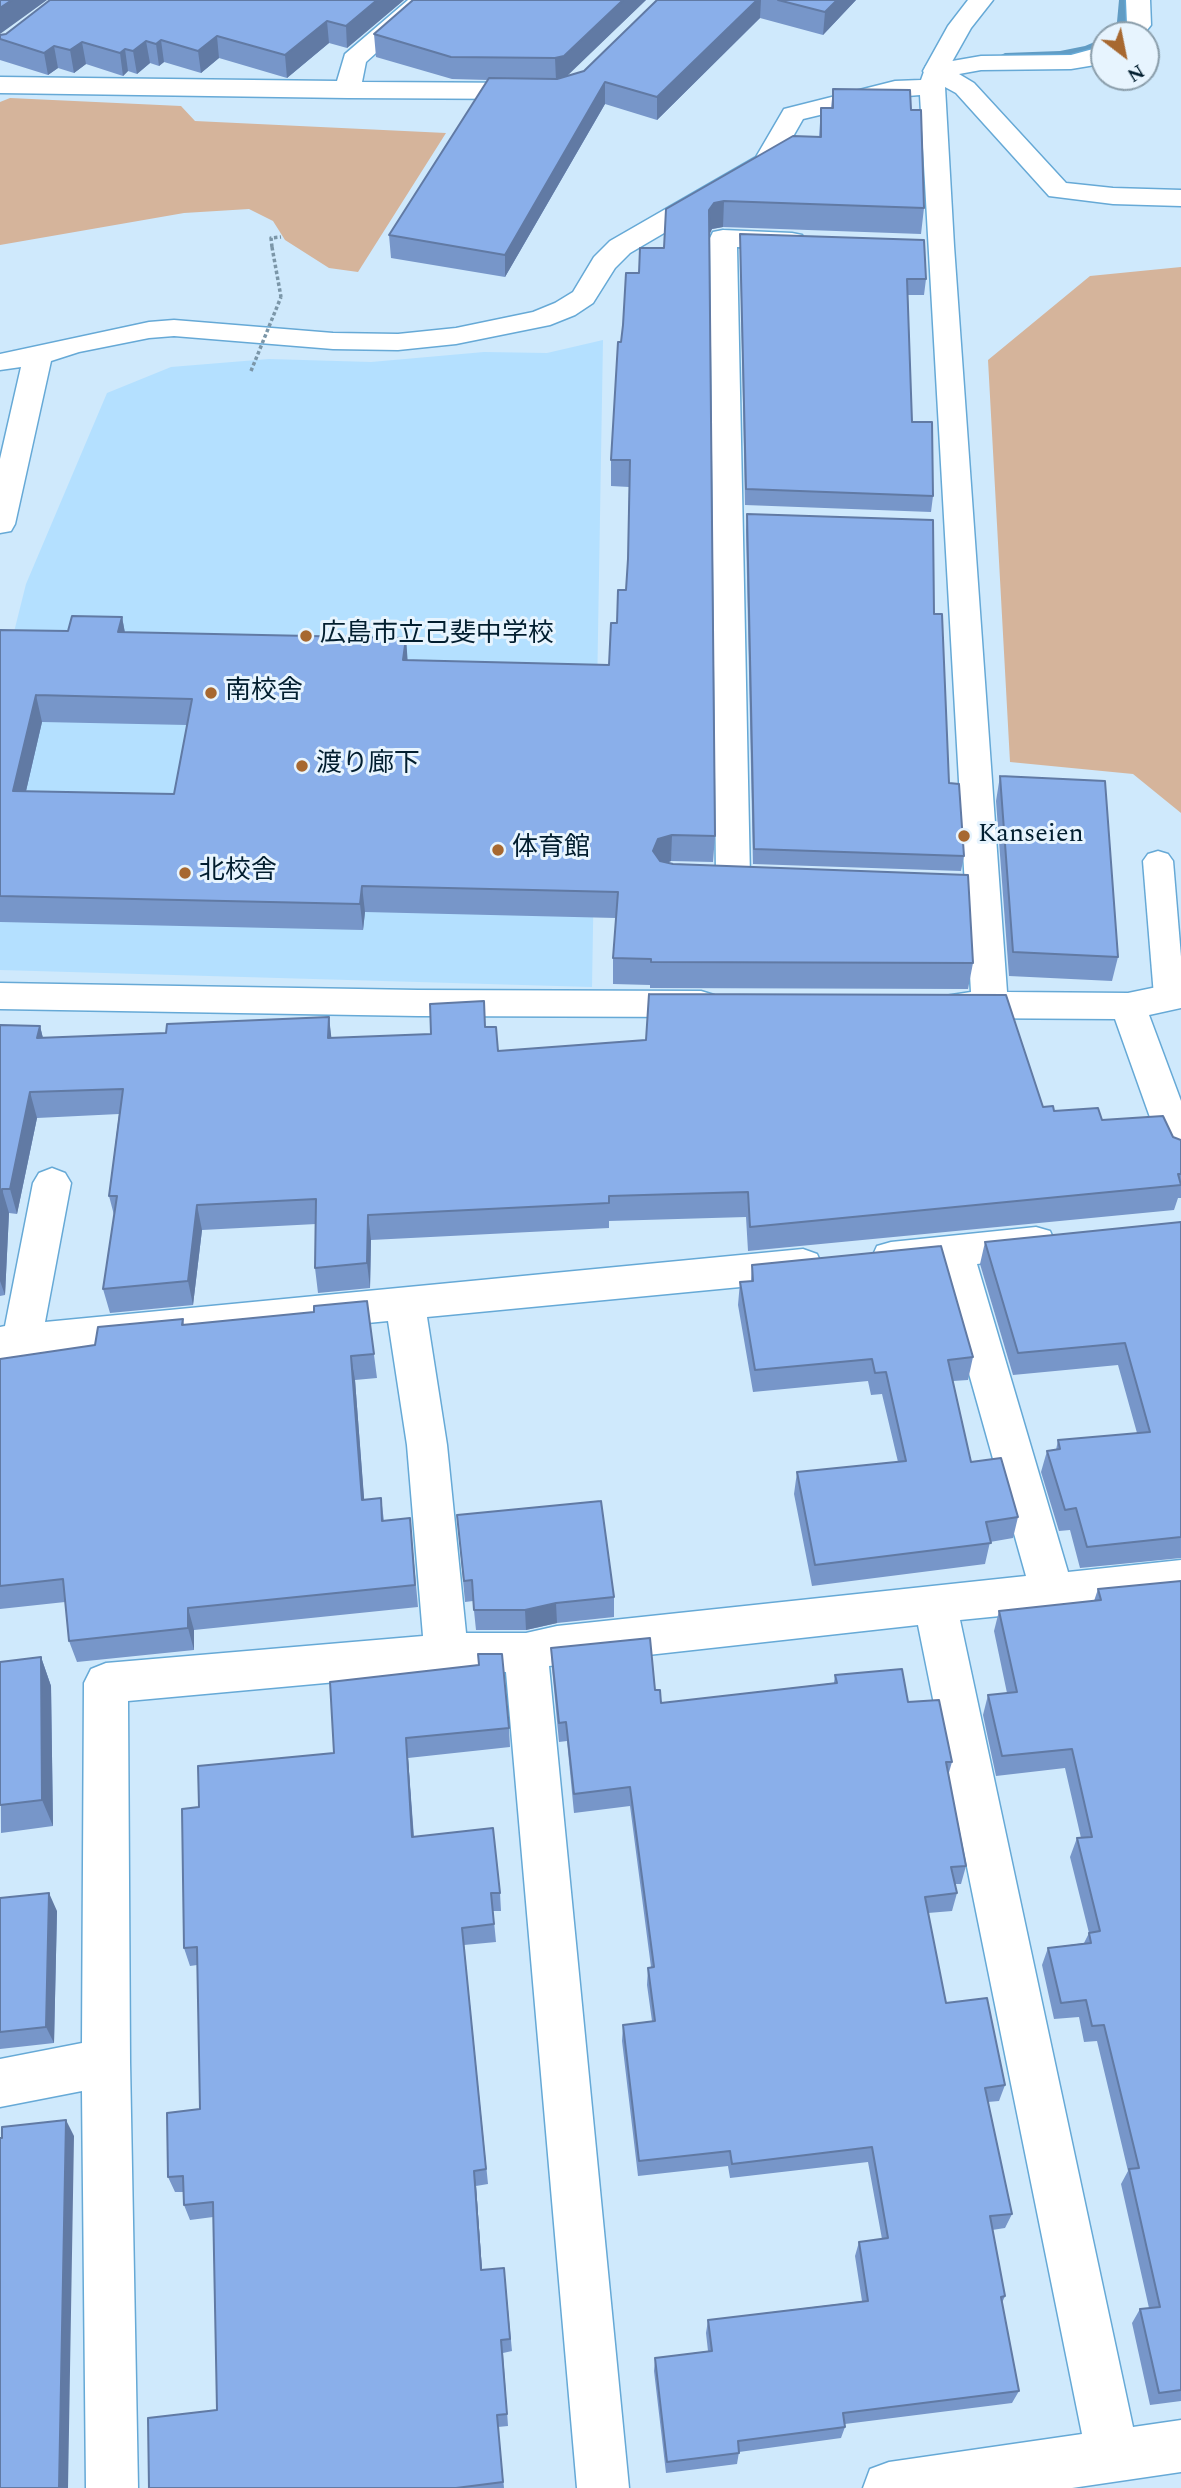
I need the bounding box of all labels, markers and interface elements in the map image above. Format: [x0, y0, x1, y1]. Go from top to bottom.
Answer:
north arrow [1090, 21, 1160, 91]
text: N [1121, 56, 1150, 89]
place label: 広島市立己斐中学校 [320, 620, 554, 652]
marker: 広島市立己斐中学校 [298, 628, 314, 644]
place label: 南校舎 [225, 677, 303, 709]
marker: 南校舎 [203, 685, 219, 701]
place label: 渡り廊下 [316, 750, 420, 782]
marker: 渡り廊下 [294, 758, 310, 774]
place label: Kanseien [978, 820, 1084, 852]
marker: Kanseien [956, 828, 972, 844]
place label: 体育館 [512, 834, 590, 866]
marker: 体育館 [490, 842, 506, 858]
place label: 北校舎 [199, 857, 277, 889]
marker: 北校舎 [177, 865, 193, 881]

